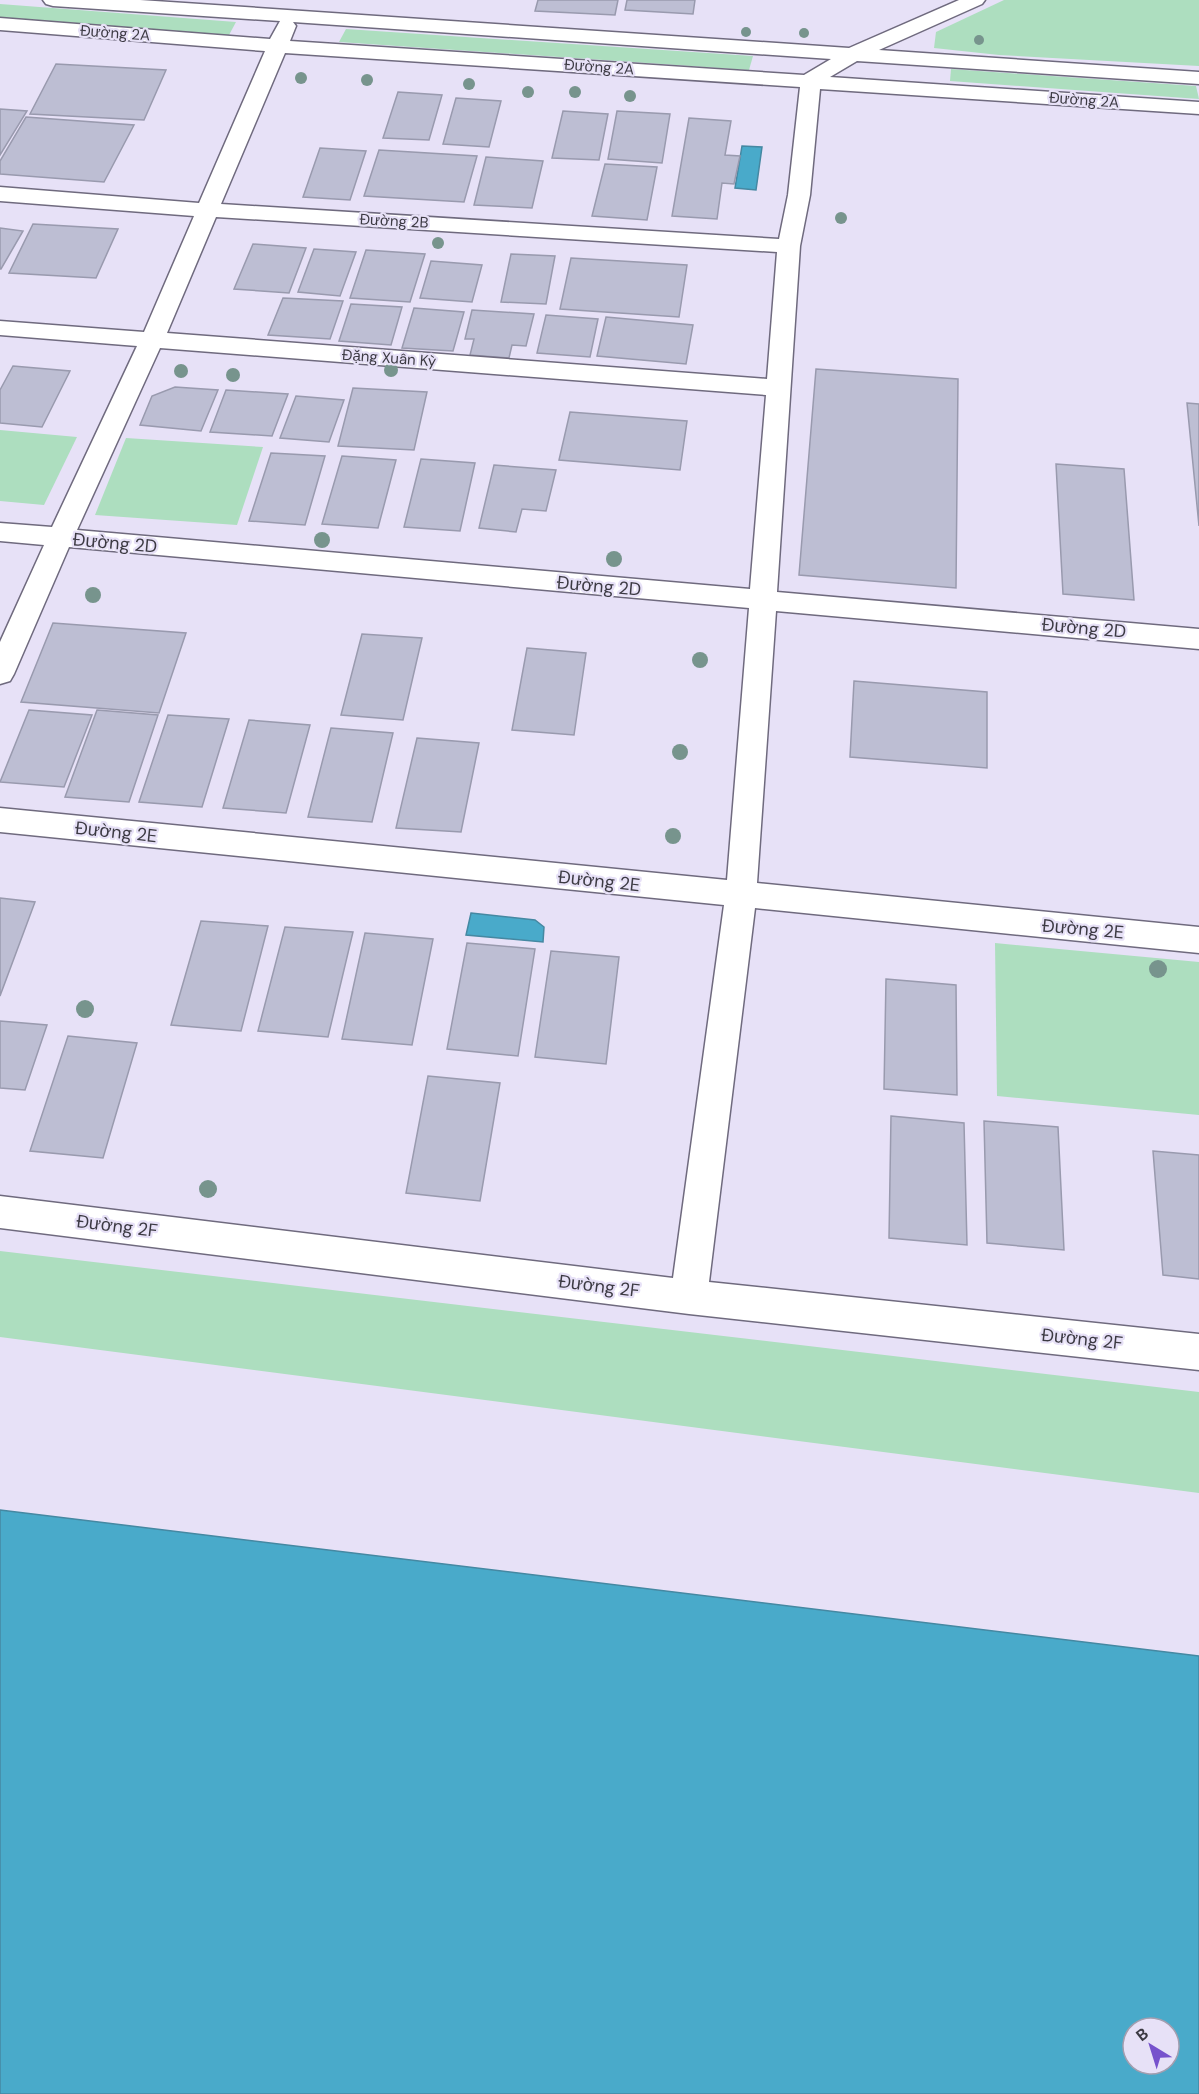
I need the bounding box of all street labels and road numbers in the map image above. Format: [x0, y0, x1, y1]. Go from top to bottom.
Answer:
street label: Đường 2A [79, 21, 151, 45]
street label: Đường 2A [563, 55, 635, 79]
street label: Đường 2A [1048, 88, 1120, 112]
street label: Đường 2B [359, 209, 429, 233]
street label: Đặng Xuân Kỳ [341, 345, 437, 371]
street label: Đường 2D [72, 527, 158, 559]
street label: Đường 2D [556, 570, 642, 602]
street label: Đường 2D [1041, 612, 1127, 644]
street label: Đường 2E [74, 816, 158, 848]
street label: Đường 2E [557, 865, 641, 897]
street label: Đường 2E [1041, 913, 1125, 945]
street label: Đường 2F [75, 1209, 159, 1243]
street label: Đường 2F [557, 1269, 641, 1303]
street label: Đường 2F [1040, 1323, 1124, 1355]

